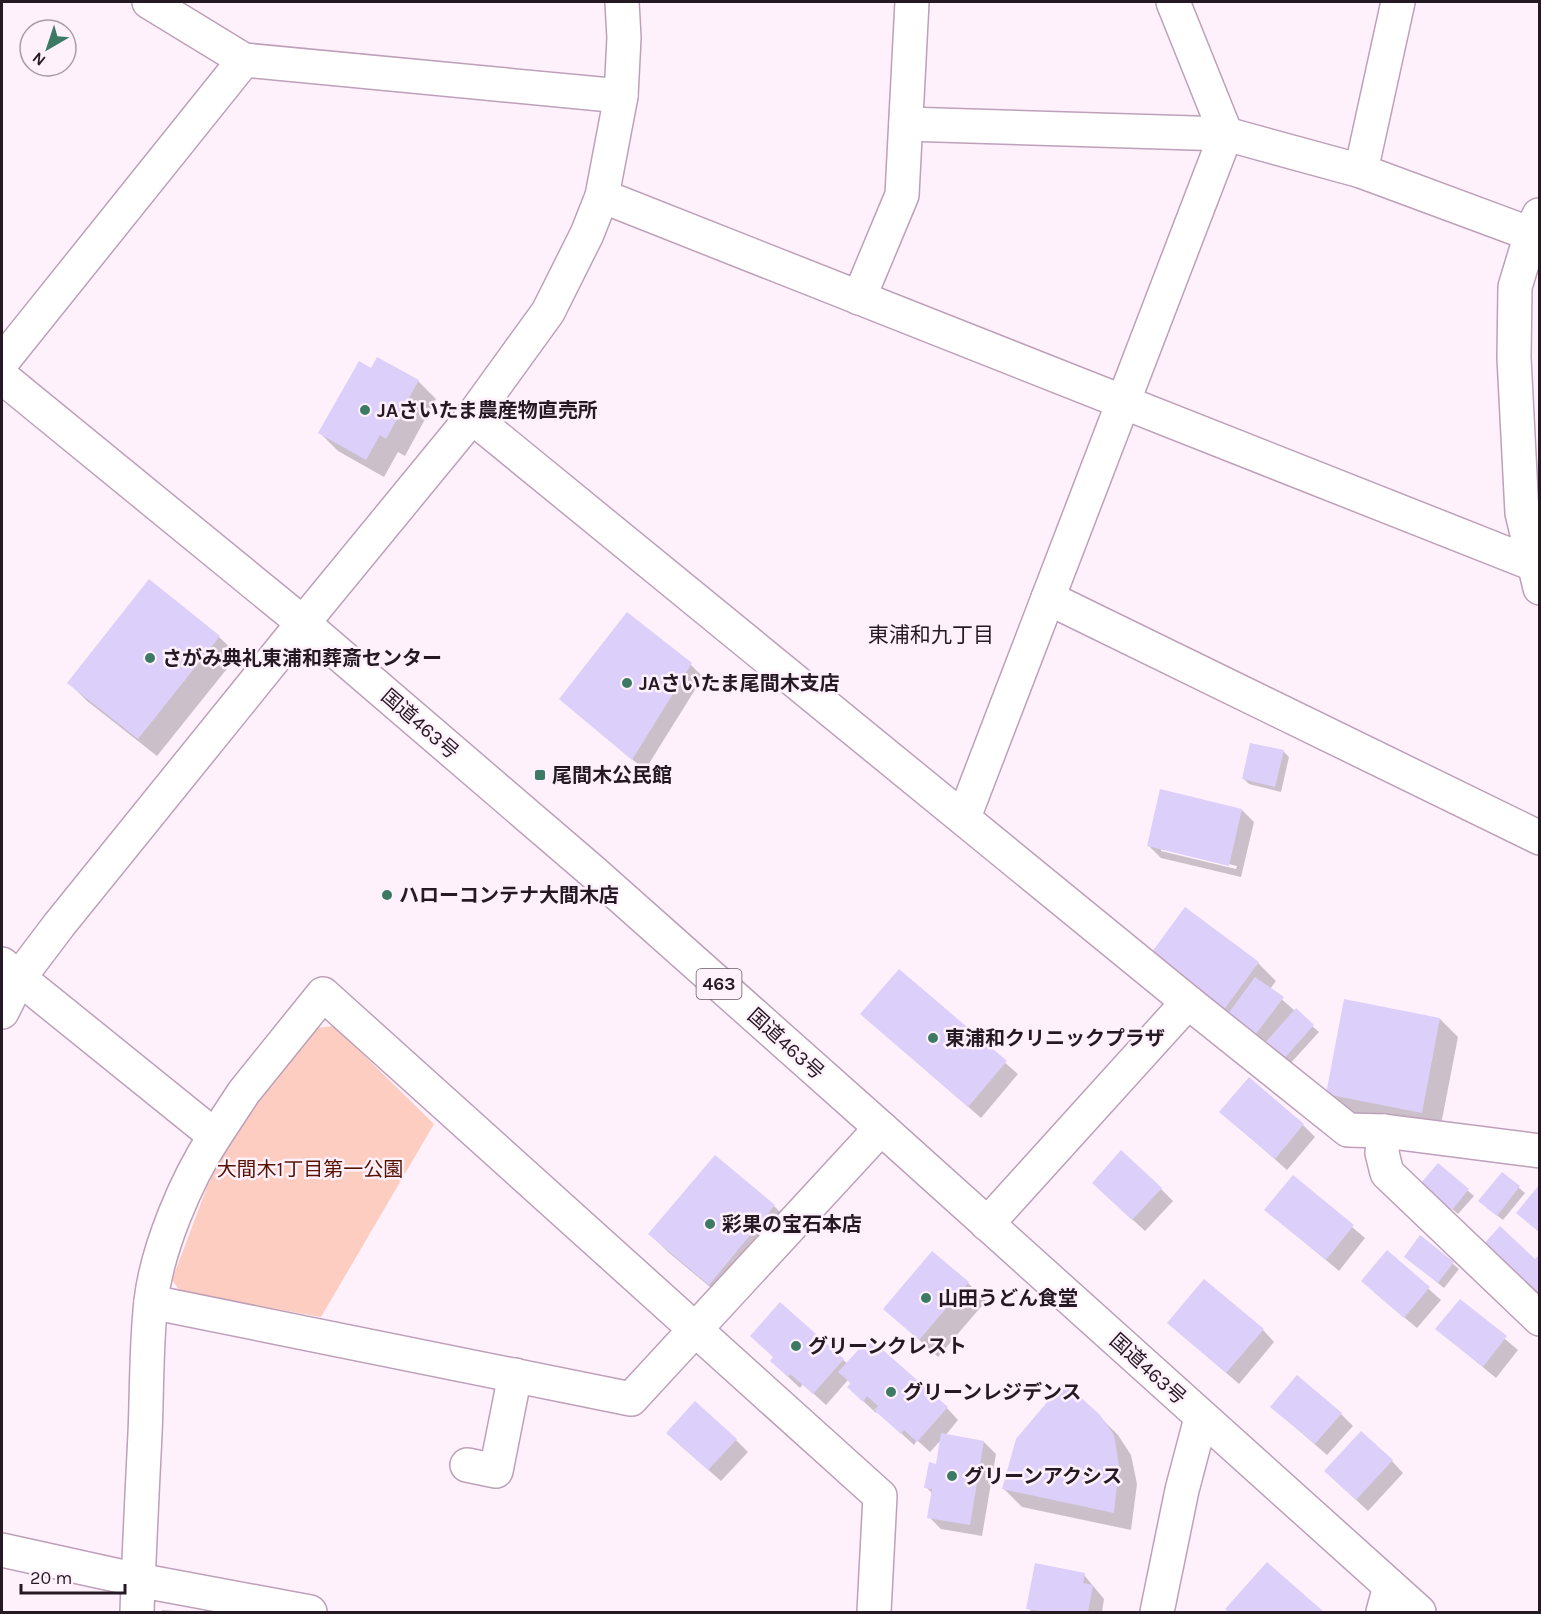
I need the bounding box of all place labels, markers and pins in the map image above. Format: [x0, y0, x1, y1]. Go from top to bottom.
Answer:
place label: JAさいたま農産物直売所 [377, 399, 598, 422]
marker: JAさいたま農産物直売所 [358, 403, 372, 417]
place label: さがみ典礼東浦和葬斎センター [162, 647, 442, 670]
marker: さがみ典礼東浦和葬斎センター [143, 651, 157, 665]
place label: JAさいたま尾間木支店 [639, 672, 840, 695]
marker: JAさいたま尾間木支店 [620, 676, 634, 690]
place label: 尾間木公民館 [552, 764, 672, 787]
marker: 尾間木公民館 [533, 768, 547, 782]
place label: ハローコンテナ大間木店 [399, 884, 619, 907]
marker: ハローコンテナ大間木店 [380, 888, 394, 902]
place label: 東浦和クリニックプラザ [945, 1027, 1165, 1050]
marker: 東浦和クリニックプラザ [926, 1031, 940, 1045]
place label: 彩果の宝石本店 [722, 1213, 862, 1236]
marker: 彩果の宝石本店 [703, 1217, 717, 1231]
place label: 山田うどん食堂 [938, 1287, 1078, 1310]
marker: 山田うどん食堂 [919, 1291, 933, 1305]
place label: グリーンクレスト [808, 1335, 967, 1358]
marker: グリーンクレスト [789, 1339, 803, 1353]
place label: グリーンレジデンス [903, 1381, 1082, 1404]
marker: グリーンレジデンス [884, 1385, 898, 1399]
place label: グリーンアクシス [964, 1465, 1122, 1488]
marker: グリーンアクシス [945, 1469, 959, 1483]

